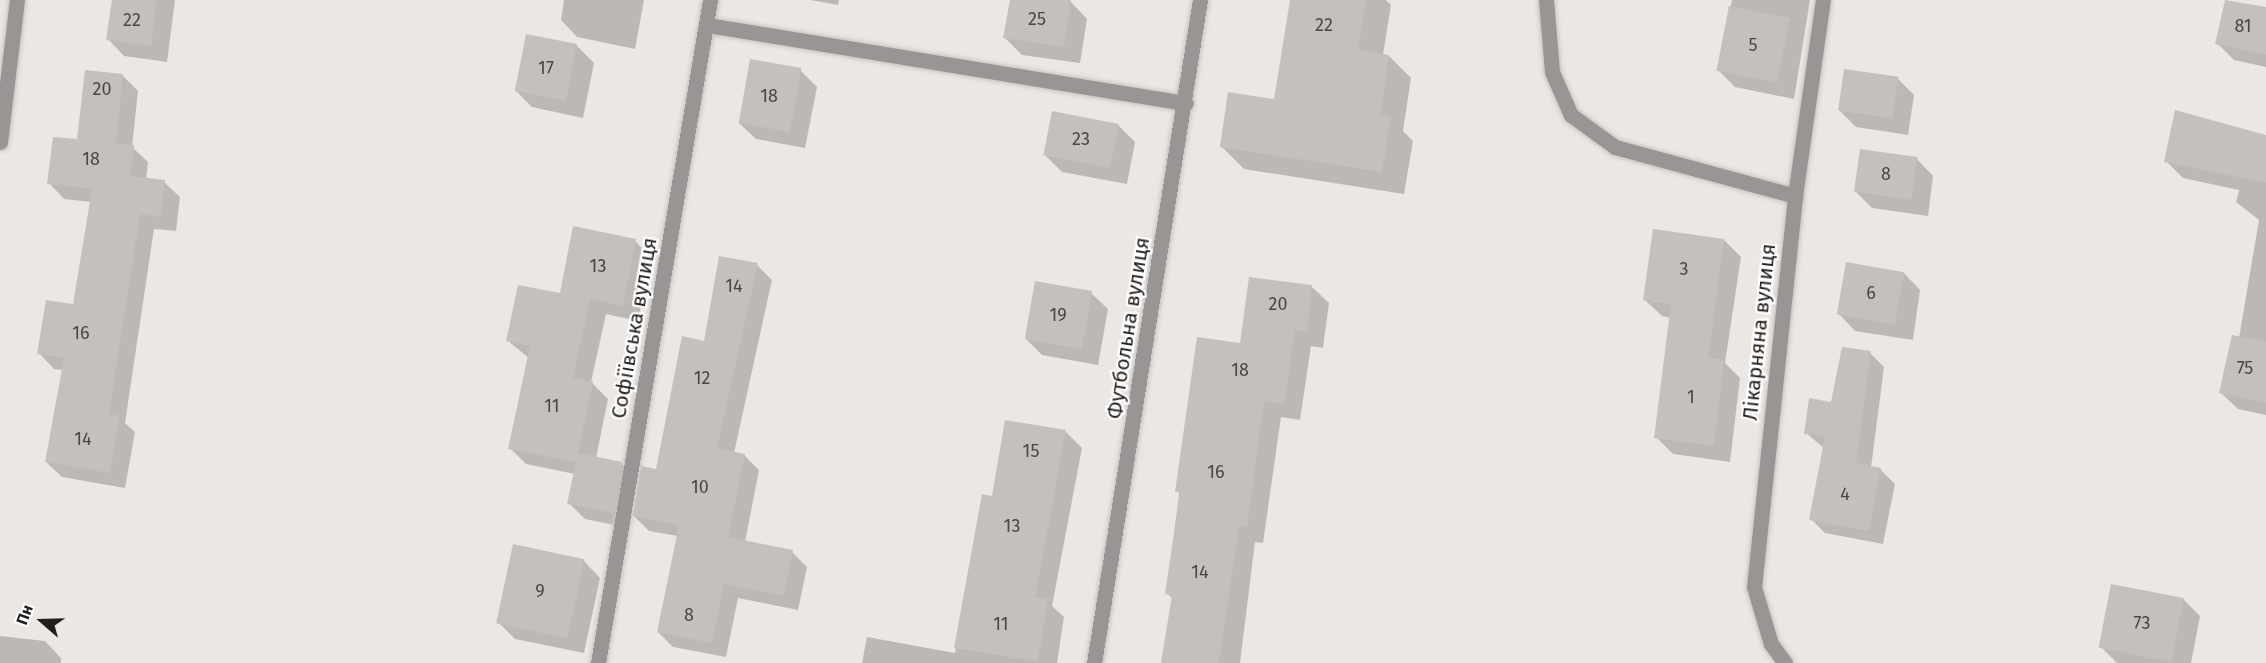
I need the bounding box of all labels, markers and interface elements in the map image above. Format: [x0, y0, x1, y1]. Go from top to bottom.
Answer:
house number: 25 [1028, 8, 1046, 30]
house number: 22 [123, 9, 141, 31]
house number: 22 [1315, 14, 1333, 36]
house number: 81 [2234, 15, 2252, 37]
house number: 5 [1748, 34, 1758, 56]
house number: 17 [538, 57, 554, 79]
house number: 20 [93, 78, 111, 100]
house number: 18 [760, 85, 778, 107]
house number: 23 [1072, 128, 1090, 150]
house number: 18 [82, 148, 100, 170]
house number: 8 [1881, 163, 1891, 185]
street label: Футбольна вулиця [1101, 235, 1155, 421]
street label: Софіївська вулиця [606, 236, 662, 420]
street label: Лікарняна вулиця [1737, 242, 1781, 422]
house number: 13 [590, 255, 606, 277]
house number: 3 [1680, 258, 1688, 280]
house number: 14 [725, 275, 743, 297]
house number: 6 [1866, 282, 1876, 304]
house number: 20 [1269, 293, 1287, 315]
house number: 19 [1049, 304, 1067, 326]
house number: 16 [72, 322, 90, 344]
house number: 75 [2237, 357, 2253, 379]
house number: 18 [1231, 359, 1249, 381]
house number: 12 [694, 367, 710, 389]
house number: 1 [1687, 386, 1695, 408]
house number: 11 [544, 395, 560, 417]
house number: 14 [74, 428, 92, 450]
house number: 15 [1023, 440, 1039, 462]
house number: 16 [1207, 461, 1225, 483]
house number: 10 [691, 476, 709, 498]
house number: 4 [1840, 483, 1850, 505]
house number: 13 [1004, 515, 1020, 537]
house number: 14 [1191, 561, 1209, 583]
house number: 9 [535, 580, 545, 602]
north arrow [12, 591, 72, 651]
text: Пн [12, 602, 37, 627]
house number: 8 [684, 604, 694, 626]
house number: 73 [2134, 612, 2150, 634]
house number: 11 [993, 613, 1009, 635]

